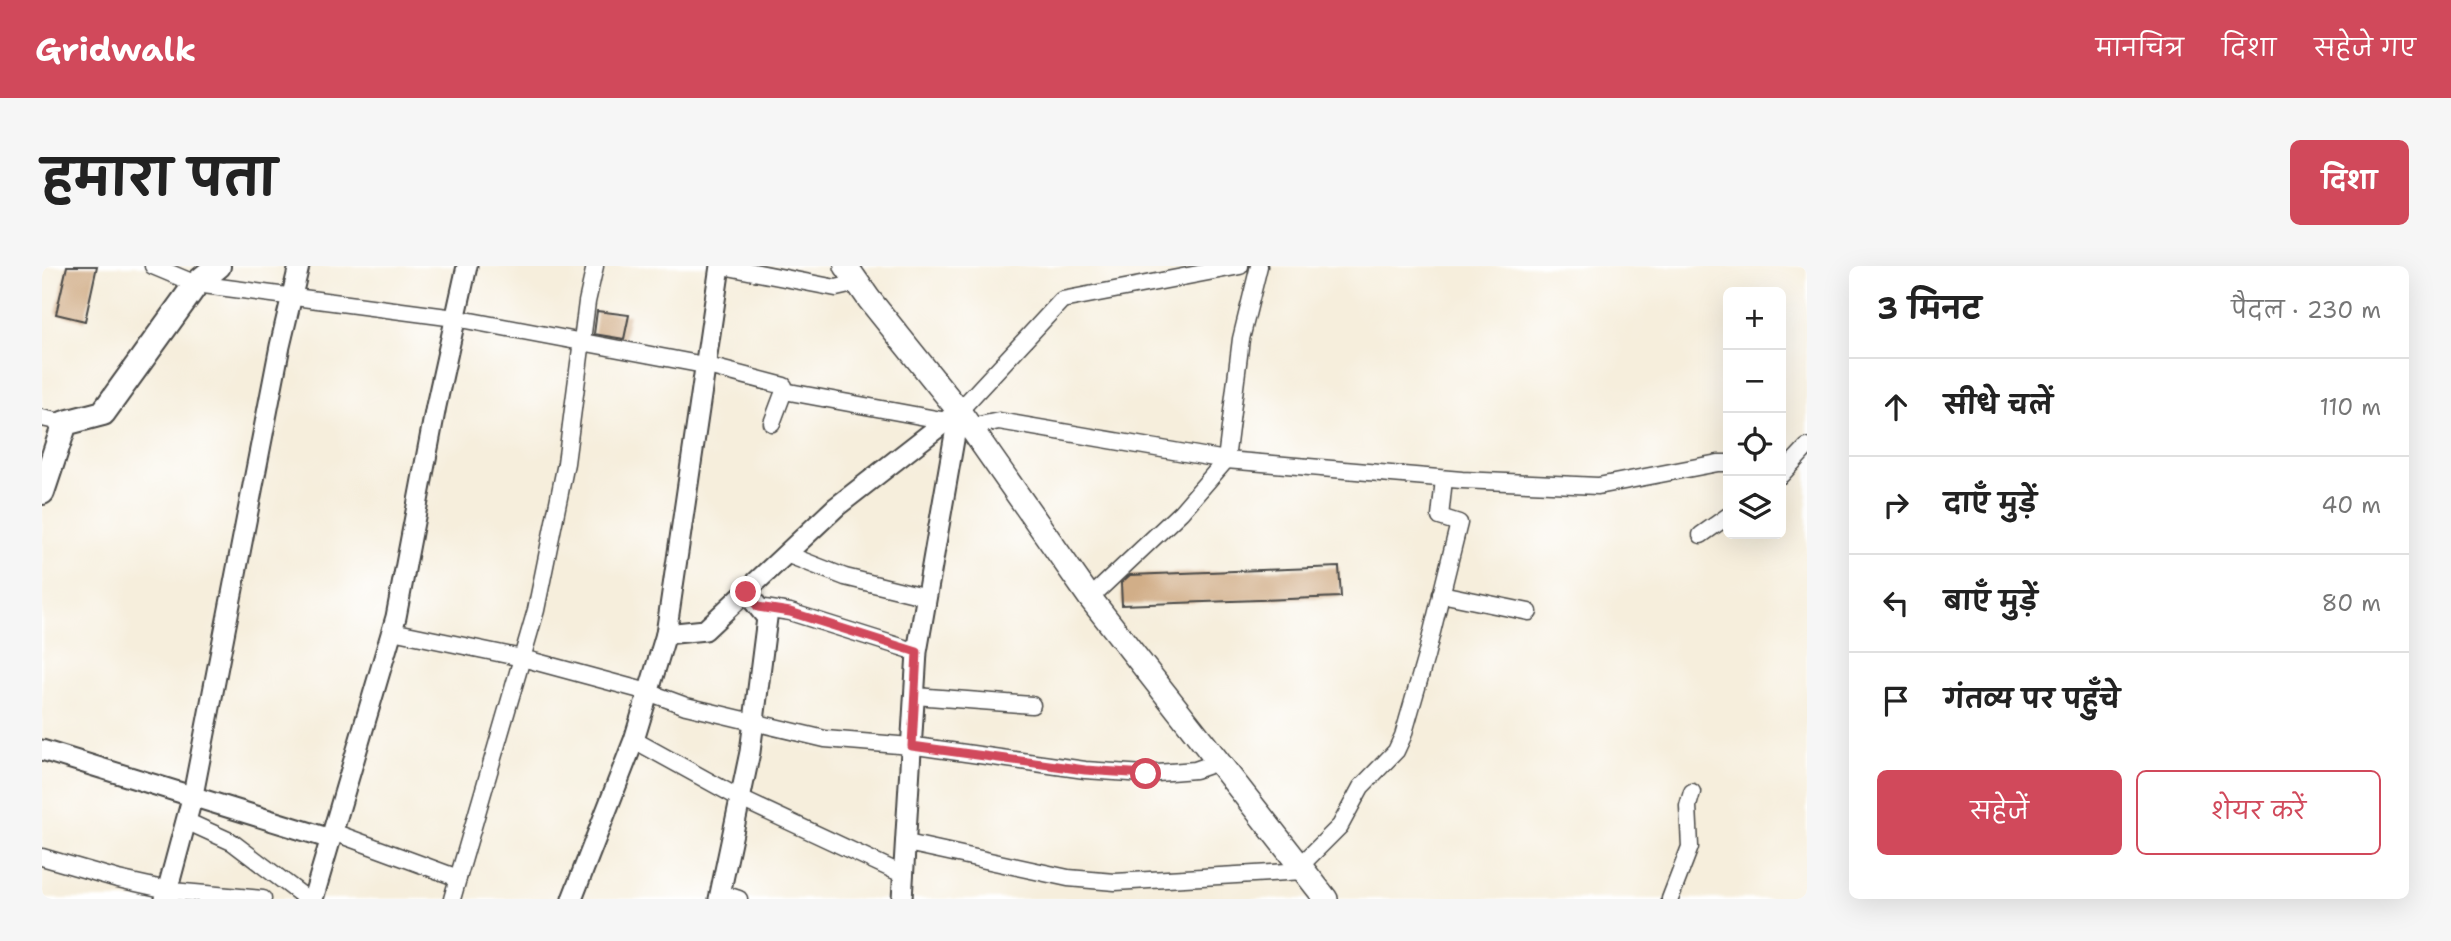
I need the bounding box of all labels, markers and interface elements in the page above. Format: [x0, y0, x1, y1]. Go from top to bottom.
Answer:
text: Gridwalk [35, 27, 196, 72]
text: मानचित्र [2096, 32, 2184, 64]
text: दिशा [2222, 32, 2276, 64]
text: सहेजे गए [2314, 32, 2416, 64]
button: दिशा [2290, 140, 2409, 225]
text: हमारा पता [42, 145, 277, 211]
map controls [1723, 287, 1786, 539]
button: + [1723, 287, 1786, 350]
text: 3 मिनट [1877, 288, 1981, 329]
text: पैदल · 230 m [2231, 295, 2381, 325]
button: − [1723, 350, 1786, 413]
text: सीधे चलें [1944, 387, 2053, 422]
icon: ahead [1877, 388, 1915, 426]
text: 110 m [2319, 392, 2381, 422]
button: locate [1723, 413, 1786, 476]
button: layers [1723, 476, 1786, 539]
text: दाएँ मुड़ें [1944, 485, 2037, 520]
icon: right [1877, 486, 1915, 524]
text: 40 m [2321, 490, 2381, 520]
route end [730, 576, 761, 607]
text: बाएँ मुड़ें [1944, 583, 2038, 618]
icon: left [1877, 584, 1915, 622]
text: 80 m [2322, 588, 2381, 618]
text: गंतव्य पर पहुँचे [1944, 681, 2120, 716]
icon: arrive [1877, 682, 1915, 720]
route start [1130, 758, 1161, 789]
button: सहेजें [1877, 770, 2122, 855]
button: शेयर करें [2136, 770, 2381, 855]

